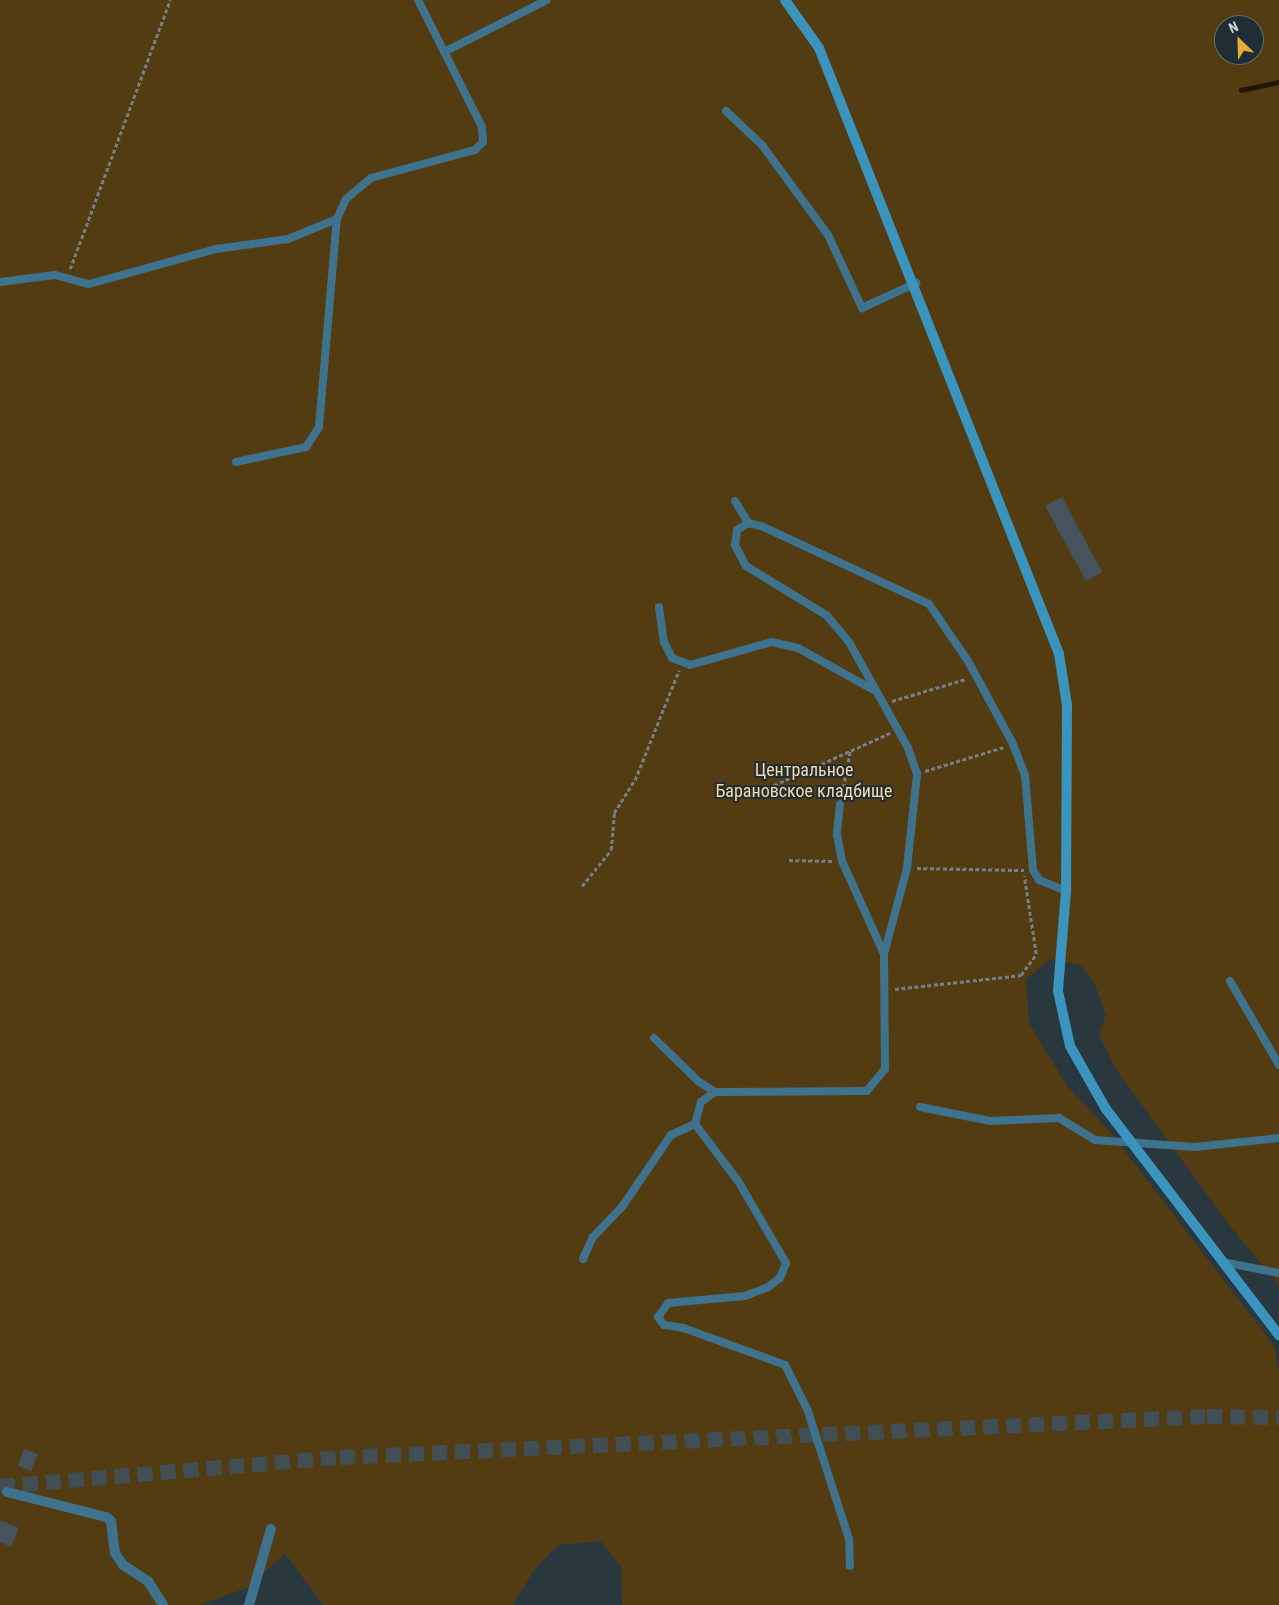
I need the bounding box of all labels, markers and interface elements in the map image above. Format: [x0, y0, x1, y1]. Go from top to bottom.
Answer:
north arrow [1214, 15, 1264, 65]
text: N [1226, 18, 1240, 36]
park label: Центральное Барановское кладбище [715, 760, 893, 802]

